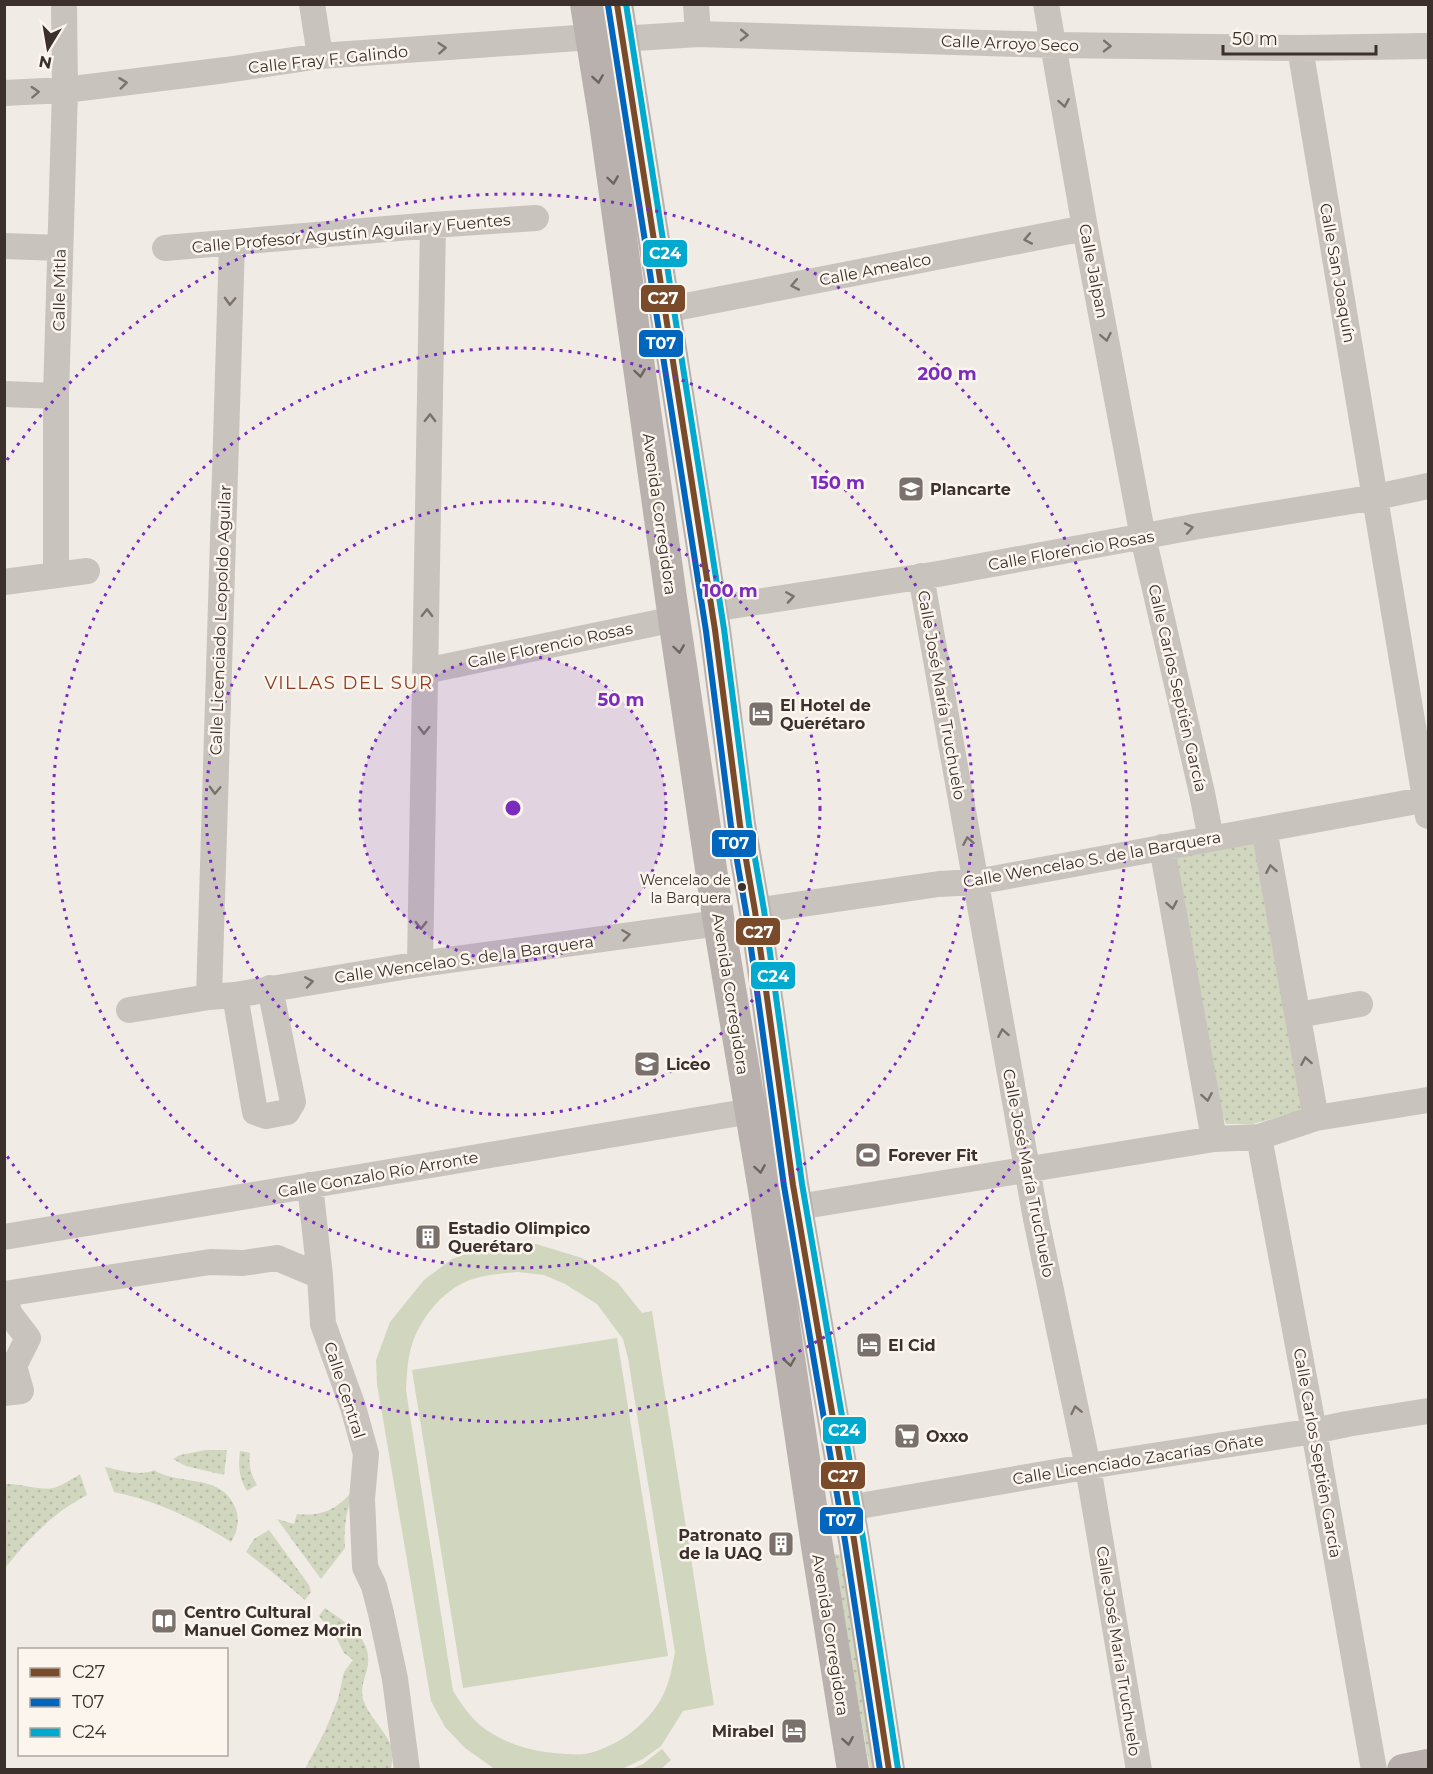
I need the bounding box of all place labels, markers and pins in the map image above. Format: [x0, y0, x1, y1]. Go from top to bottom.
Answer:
school or university icon: Plancarte [896, 474, 926, 504]
place label: Plancarte [930, 480, 1011, 499]
place label: El Hotel de Querétaro [780, 696, 871, 733]
hotel icon: El Hotel de Querétaro [746, 699, 776, 729]
centre of rings [503, 798, 523, 818]
place label: Wencelao de la Barquera [640, 871, 731, 907]
marker: Wencelao de la Barquera [736, 881, 748, 893]
school or university icon: Liceo [632, 1049, 662, 1079]
place label: Liceo [666, 1055, 710, 1074]
sports icon: Forever Fit [853, 1140, 883, 1170]
place label: Forever Fit [888, 1146, 978, 1165]
place label: Estadio Olimpico Querétaro [448, 1219, 590, 1256]
building icon: Estadio Olimpico Querétaro [413, 1222, 443, 1252]
hotel icon: El Cid [854, 1330, 884, 1360]
place label: El Cid [888, 1336, 936, 1355]
supermarket icon: Oxxo [892, 1421, 922, 1451]
place label: Oxxo [926, 1427, 969, 1446]
place label: Patronato de la UAQ [678, 1526, 762, 1563]
building icon: Patronato de la UAQ [766, 1529, 796, 1559]
place label: Centro Cultural Manuel Gomez Morin [184, 1603, 362, 1640]
library icon: Centro Cultural Manuel Gomez Morin [149, 1606, 179, 1636]
hotel icon: Mirabel [779, 1716, 809, 1746]
place label: Mirabel [712, 1722, 774, 1741]

